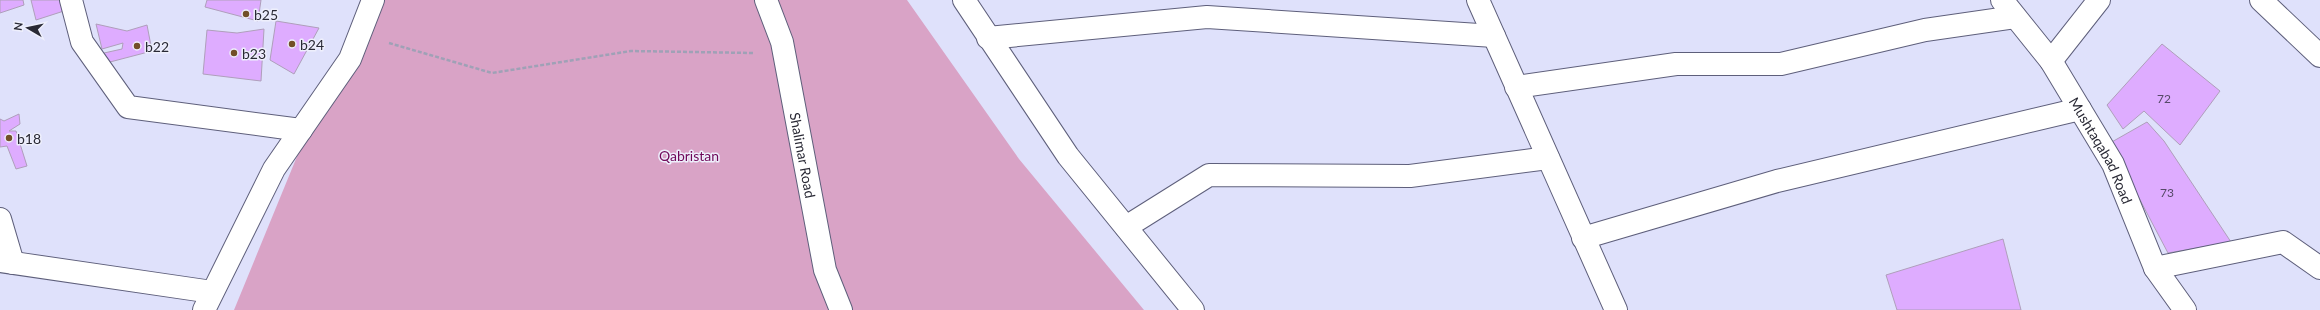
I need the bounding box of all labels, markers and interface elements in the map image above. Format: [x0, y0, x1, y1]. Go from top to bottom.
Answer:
place label: b25 [254, 6, 278, 23]
north arrow [8, 8, 48, 48]
marker: b25 [241, 9, 251, 19]
text: N [11, 21, 25, 32]
place label: b24 [300, 36, 324, 53]
place label: b22 [145, 38, 169, 55]
marker: b24 [287, 39, 297, 49]
marker: b22 [132, 41, 142, 51]
place label: b23 [242, 45, 266, 62]
marker: b23 [229, 48, 239, 58]
house number: 72 [2157, 91, 2171, 106]
street label: Mushtaqabad Road [2066, 94, 2137, 206]
street label: Shalimar Road [787, 111, 820, 199]
place label: b18 [17, 130, 41, 147]
marker: b18 [4, 133, 14, 143]
park label: Qabristan [659, 147, 719, 164]
house number: 73 [2160, 185, 2174, 200]

